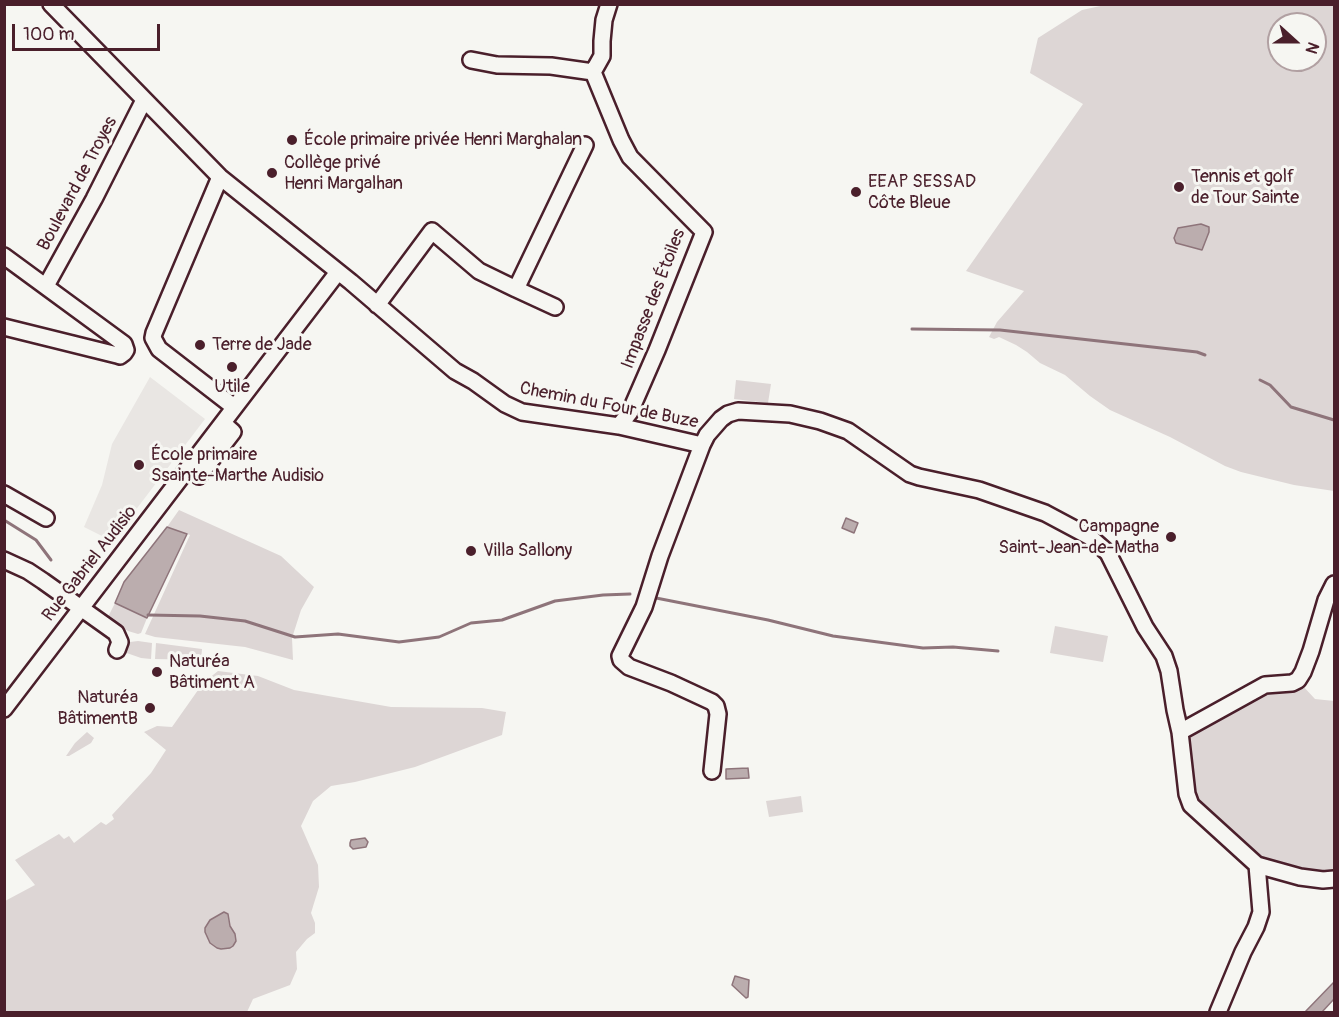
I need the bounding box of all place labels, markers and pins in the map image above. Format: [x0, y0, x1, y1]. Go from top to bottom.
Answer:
place label: École primaire privée Henri Marghalan [304, 129, 582, 151]
marker: École primaire privée Henri Marghalan [285, 133, 299, 147]
place label: Collège privé Henri Margalhan [284, 152, 403, 195]
marker: Collège privé Henri Margalhan [265, 166, 279, 180]
place label: Tennis et golf de Tour Sainte [1191, 166, 1299, 208]
place label: EEAP SESSAD Côte Bleue [868, 171, 976, 213]
marker: Tennis et golf de Tour Sainte [1172, 180, 1186, 194]
marker: EEAP SESSAD Côte Bleue [849, 185, 863, 199]
place label: Terre de Jade [212, 334, 312, 356]
marker: Terre de Jade [193, 338, 207, 352]
marker: Utile [225, 360, 239, 374]
place label: Utile [214, 376, 250, 398]
place label: École primaire Ssainte-Marthe Audisio [151, 444, 324, 486]
marker: École primaire Ssainte-Marthe Audisio [132, 458, 146, 472]
place label: Campagne Saint-Jean-de-Matha [999, 516, 1159, 558]
marker: Campagne Saint-Jean-de-Matha [1164, 530, 1178, 544]
place label: Villa Sallony [483, 540, 572, 562]
marker: Villa Sallony [464, 544, 478, 558]
place label: Naturéa Bâtiment A [169, 651, 255, 694]
marker: Naturéa Bâtiment A [150, 665, 164, 679]
place label: Naturéa BâtimentB [57, 687, 138, 730]
marker: Naturéa BâtimentB [143, 701, 157, 715]

